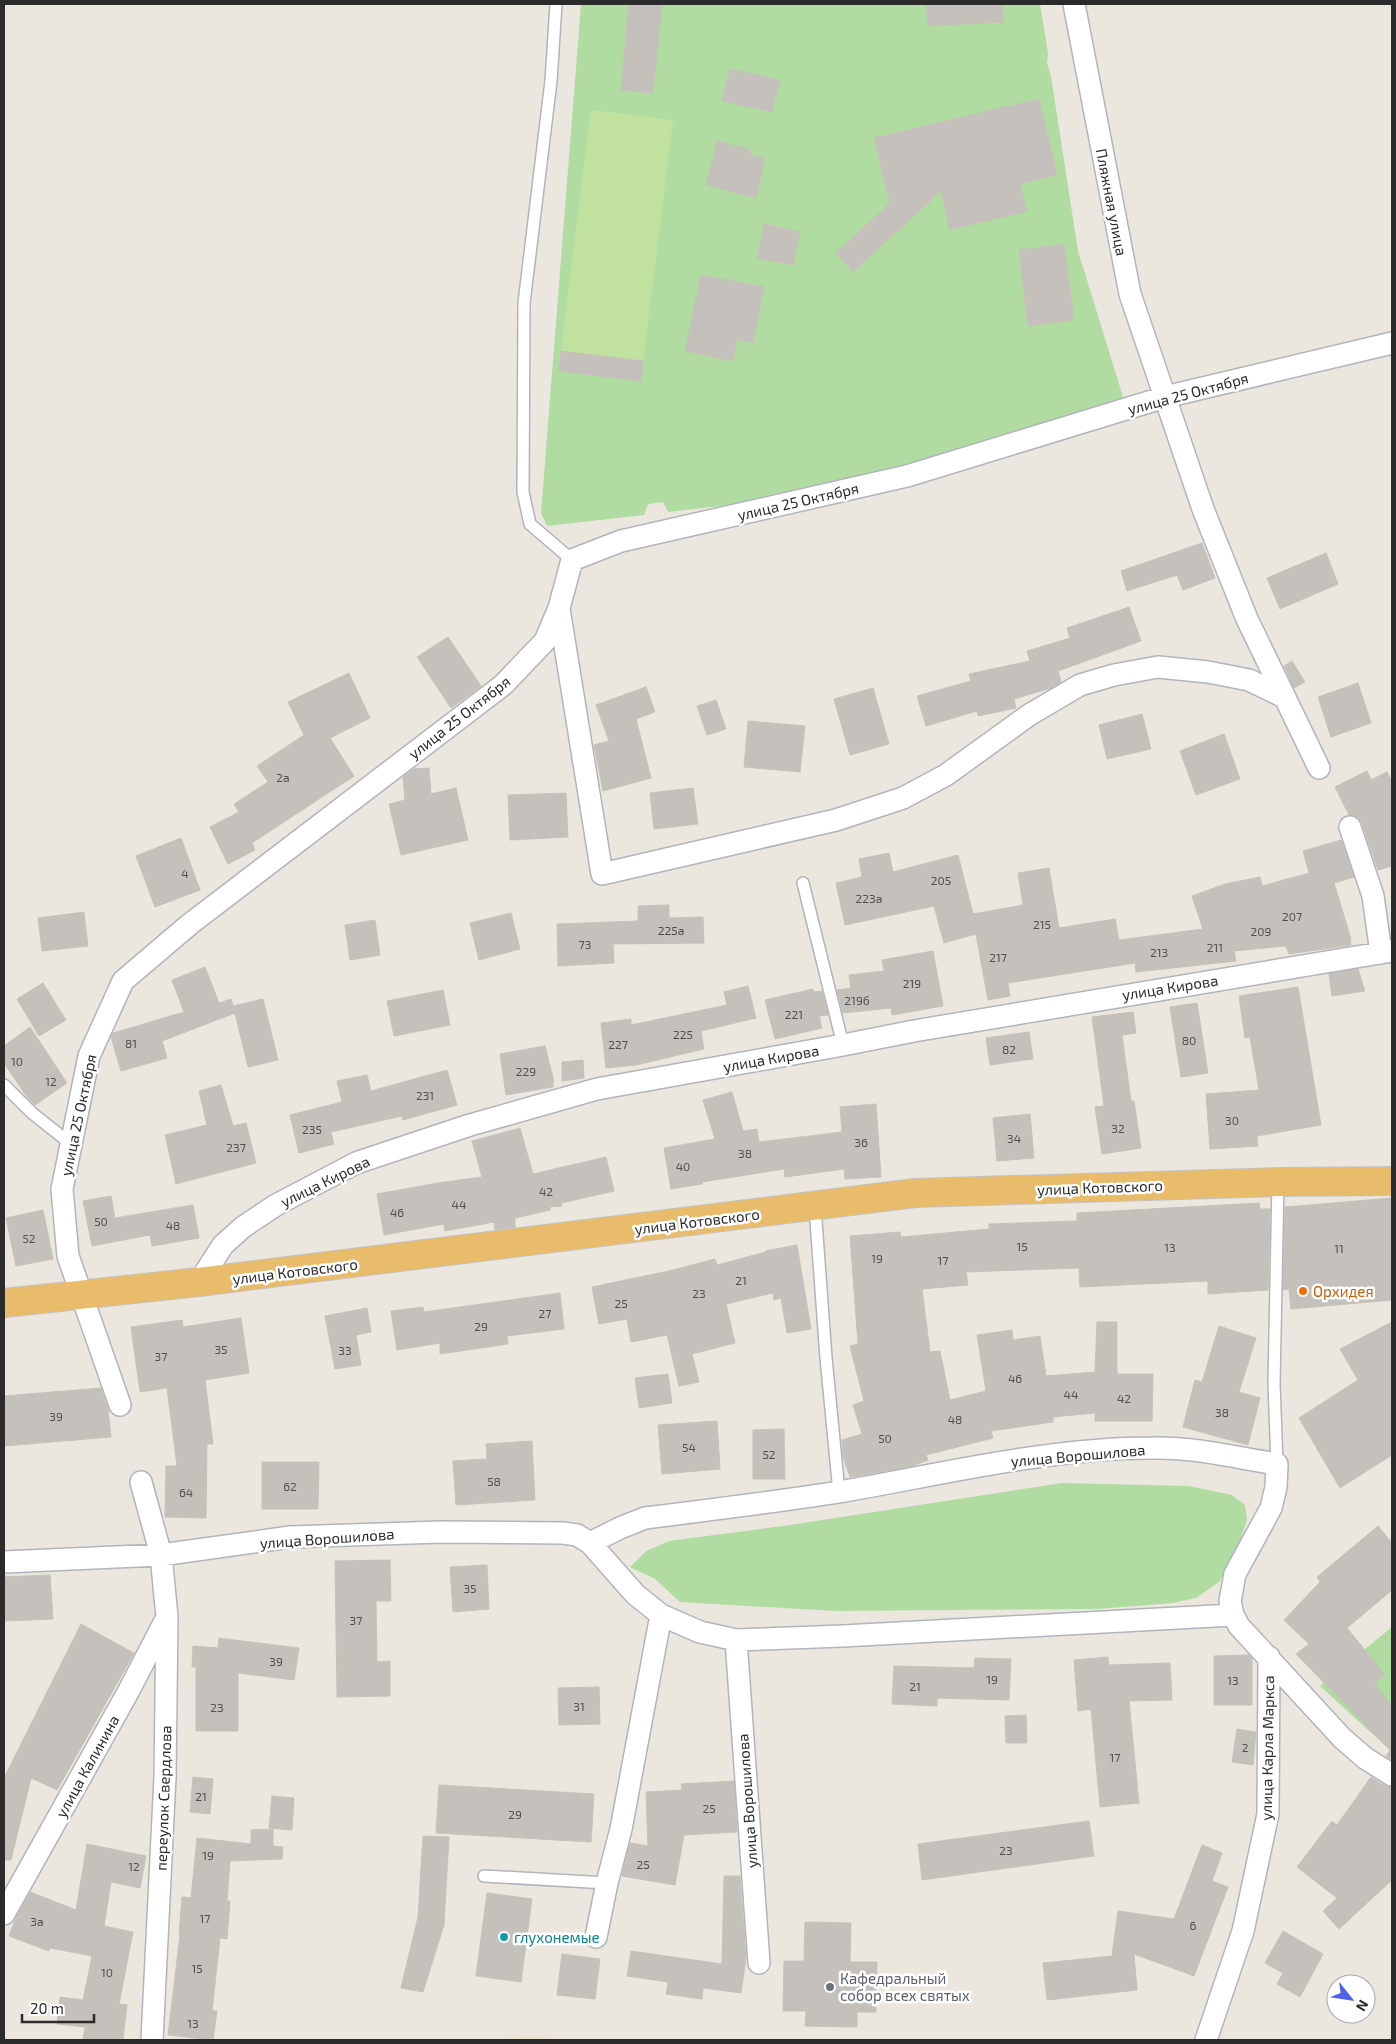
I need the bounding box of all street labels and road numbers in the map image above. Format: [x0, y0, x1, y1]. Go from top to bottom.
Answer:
street label: Пляжная улица [1092, 147, 1131, 257]
street label: улица 25 Октября [1126, 368, 1251, 419]
street label: улица 25 Октября [736, 478, 861, 525]
street label: улица 25 Октября [405, 672, 514, 763]
street label: улица Кирова [1121, 971, 1219, 1004]
street label: улица Кирова [722, 1041, 820, 1076]
street label: улица 25 Октября [56, 1052, 101, 1178]
street label: улица Кирова [277, 1152, 373, 1211]
street label: улица Котовского [1037, 1176, 1163, 1199]
street label: улица Котовского [633, 1204, 761, 1239]
street label: улица Котовского [231, 1254, 359, 1289]
street label: улица Ворошилова [1010, 1440, 1146, 1471]
street label: улица Ворошилова [259, 1524, 395, 1553]
street label: улица Карла Маркса [1257, 1675, 1278, 1821]
street label: улица Калинина [51, 1712, 123, 1821]
street label: переулок Свердлова [151, 1725, 176, 1871]
street label: улица Ворошилова [733, 1733, 762, 1869]

